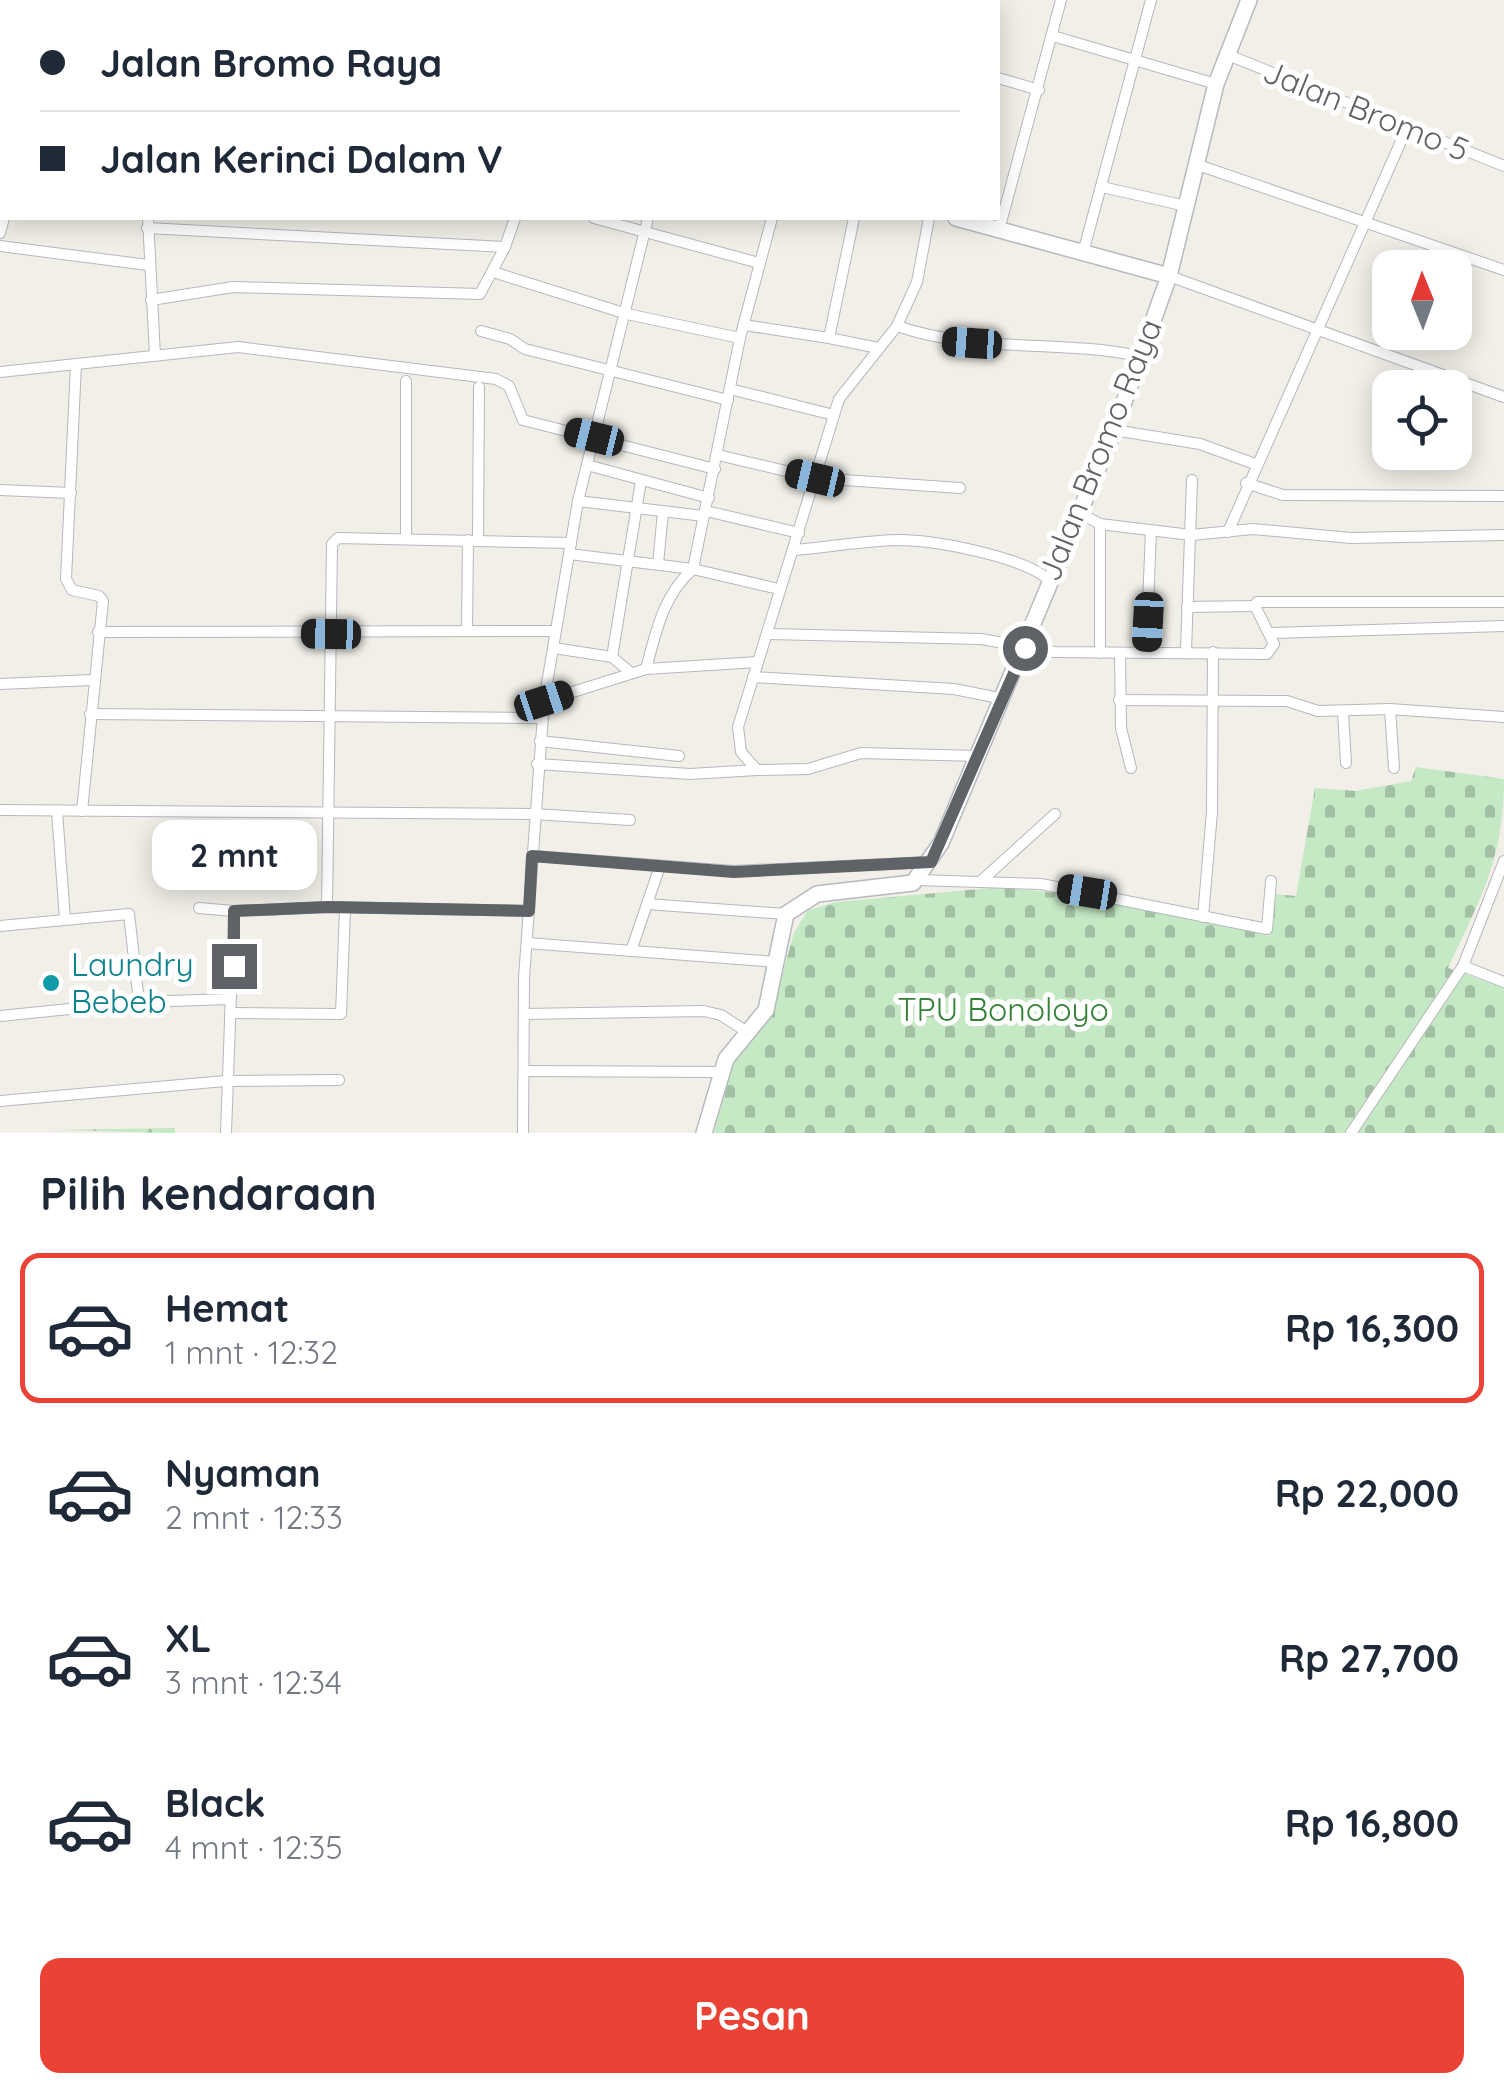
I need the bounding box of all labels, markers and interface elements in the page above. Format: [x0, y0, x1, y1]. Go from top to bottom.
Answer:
text: Jalan Bromo Raya [100, 39, 442, 87]
street label: Jalan Bromo 5 [1258, 51, 1475, 169]
text: Jalan Kerinci Dalam V [100, 135, 503, 183]
north arrow [1372, 250, 1472, 350]
map controls [1372, 250, 1472, 470]
street label: Jalan Bromo Raya [1028, 313, 1170, 587]
car [941, 326, 1003, 360]
button: locate [1372, 370, 1472, 470]
car [561, 415, 627, 459]
car [782, 457, 848, 499]
car [1131, 591, 1165, 653]
car [301, 618, 361, 650]
route start [1003, 626, 1048, 671]
car [511, 677, 577, 725]
callout: 2 mnt [152, 821, 316, 891]
text: 2 mnt [190, 835, 279, 875]
car [1055, 872, 1119, 912]
place label: Laundry Bebeb [71, 944, 194, 1021]
route end [212, 944, 257, 989]
marker: Laundry Bebeb [40, 972, 62, 994]
park label: TPU Bonoloyo [897, 989, 1109, 1029]
text: Pilih kendaraan [40, 1165, 377, 1221]
icon: car [45, 1283, 135, 1373]
text: Hemat [165, 1284, 289, 1332]
text: Rp 16,300 [1285, 1304, 1459, 1352]
text: 1 mnt · 12:32 [165, 1332, 338, 1372]
icon: car [45, 1448, 135, 1538]
text: Nyaman [165, 1449, 321, 1497]
text: Rp 22,000 [1275, 1469, 1459, 1517]
text: 2 mnt · 12:33 [165, 1497, 343, 1537]
icon: car [45, 1613, 135, 1703]
text: XL [165, 1614, 211, 1662]
text: Rp 27,700 [1279, 1634, 1459, 1682]
text: 3 mnt · 12:34 [165, 1662, 342, 1702]
icon: car [45, 1778, 135, 1868]
text: Black [165, 1779, 265, 1827]
text: Rp 16,800 [1285, 1799, 1459, 1847]
text: 4 mnt · 12:35 [165, 1827, 343, 1867]
button: Pesan [40, 1958, 1464, 2073]

